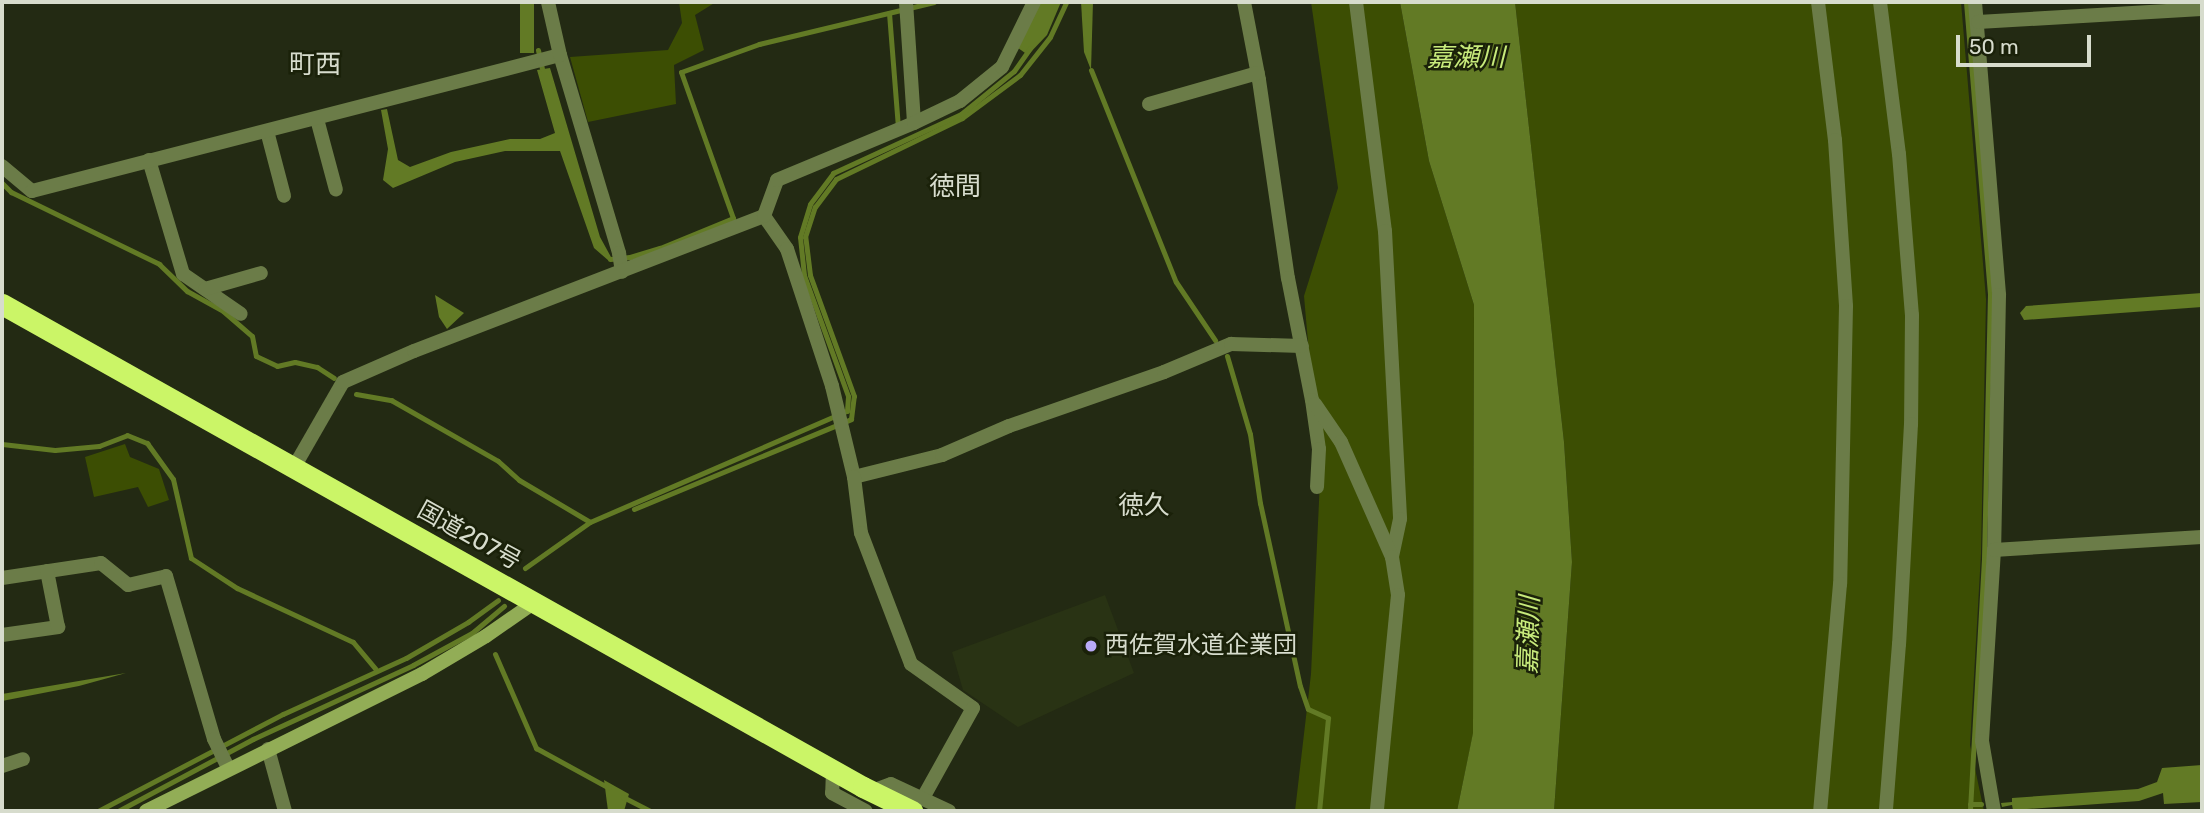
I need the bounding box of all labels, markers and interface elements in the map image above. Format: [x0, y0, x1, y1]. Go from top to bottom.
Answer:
scale bar [1959, 21, 2094, 65]
text: 50 m [1969, 34, 2019, 59]
water label: 嘉瀬川 [1427, 42, 1505, 74]
district label: 町西 [289, 49, 341, 81]
district label: 徳間 [929, 171, 981, 203]
district label: 徳久 [1118, 490, 1170, 522]
street label: 国道207号 [412, 496, 526, 576]
water label: 嘉瀬川 [1512, 595, 1546, 675]
place label: 西佐賀水道企業団 [1105, 632, 1297, 660]
marker: 西佐賀水道企業団 [1083, 638, 1099, 654]

